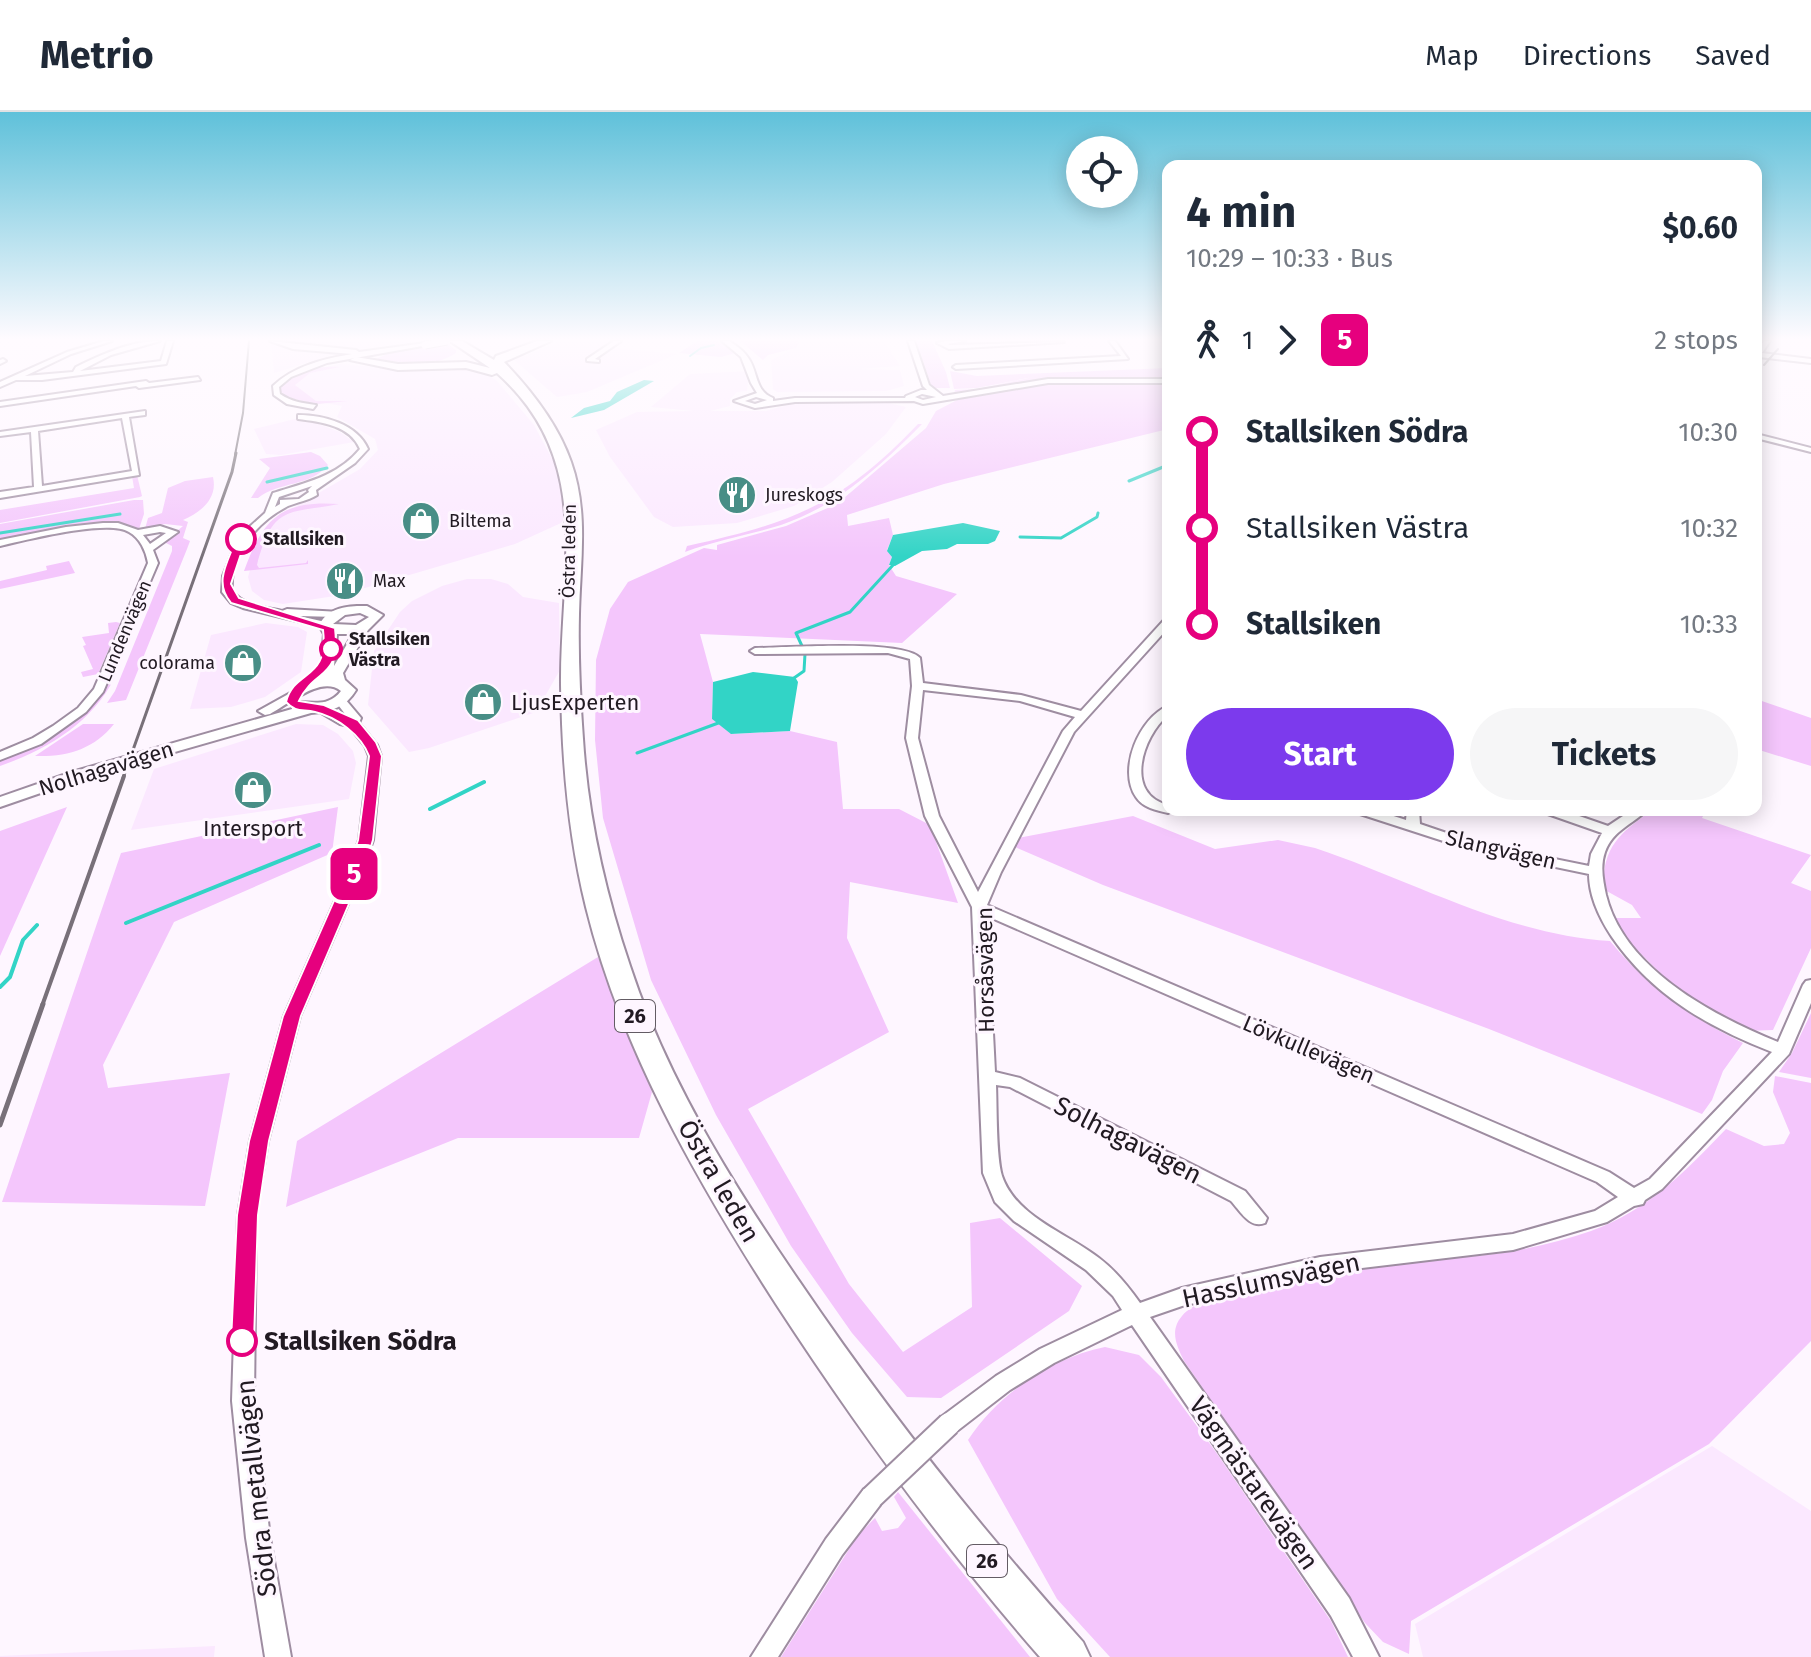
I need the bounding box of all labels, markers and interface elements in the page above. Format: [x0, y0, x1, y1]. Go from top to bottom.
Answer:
text: Metrio [40, 32, 154, 78]
text: Map [1425, 39, 1479, 72]
text: Directions [1523, 39, 1651, 72]
text: Saved [1695, 39, 1771, 72]
map controls [1066, 136, 1138, 208]
button: locate [1066, 136, 1138, 208]
text: 4 min [1186, 186, 1296, 239]
text: $0.60 [1663, 210, 1738, 246]
text: 10:29 – 10:33 · Bus [1186, 243, 1393, 274]
icon: walk [1186, 318, 1230, 362]
icon: forward [1265, 318, 1309, 362]
text: 5 [1337, 323, 1352, 356]
text: 1 [1242, 325, 1253, 356]
text: 2 stops [1654, 325, 1738, 356]
text: Stallsiken Södra [1246, 414, 1469, 450]
text: 10:30 [1678, 417, 1738, 448]
restaurant icon: Jureskogs [716, 474, 758, 516]
place label: Jureskogs [765, 484, 843, 506]
shop icon: Biltema [400, 500, 442, 542]
street label: Östra leden [557, 504, 581, 598]
place label: Biltema [449, 510, 512, 532]
text: Stallsiken Västra [1246, 510, 1469, 546]
text: 10:32 [1680, 513, 1738, 544]
marker: Stallsiken [226, 524, 256, 554]
place label: Stallsiken [263, 528, 344, 550]
restaurant icon: Max [324, 560, 366, 602]
place label: Max [373, 570, 406, 592]
street label: Lundenvägen [94, 577, 156, 685]
text: Stallsiken [1246, 606, 1381, 642]
text: 10:33 [1680, 609, 1738, 640]
place label: Stallsiken Västra [348, 628, 430, 671]
marker: Stallsiken Västra [320, 638, 342, 660]
shop icon: colorama [222, 642, 264, 684]
place label: colorama [139, 652, 215, 674]
shop icon: LjusExperten [462, 681, 504, 723]
place label: LjusExperten [511, 689, 639, 716]
button: Start [1186, 708, 1454, 800]
button: Tickets [1470, 708, 1738, 800]
street label: Nolhagavägen [35, 735, 177, 802]
shop icon: Intersport [232, 769, 274, 811]
place label: Intersport [203, 815, 303, 842]
street label: Slangvägen [1443, 824, 1559, 875]
line badge: 5 [328, 848, 380, 900]
text: 5 [346, 857, 362, 890]
street label: Horsåsvägen [971, 907, 1000, 1033]
road number: 26 [615, 1000, 655, 1032]
street label: Lövkullevägen [1239, 1010, 1379, 1089]
street label: Solhagavägen [1049, 1090, 1207, 1191]
street label: Östra leden [671, 1114, 766, 1248]
street label: Hasslumsvägen [1179, 1247, 1363, 1314]
marker: Stallsiken Södra [227, 1326, 257, 1356]
place label: Stallsiken Södra [264, 1326, 457, 1357]
street label: Södra metallvägen [230, 1378, 283, 1598]
street label: Vägmästarevägen [1182, 1391, 1325, 1576]
road number: 26 [967, 1545, 1007, 1577]

